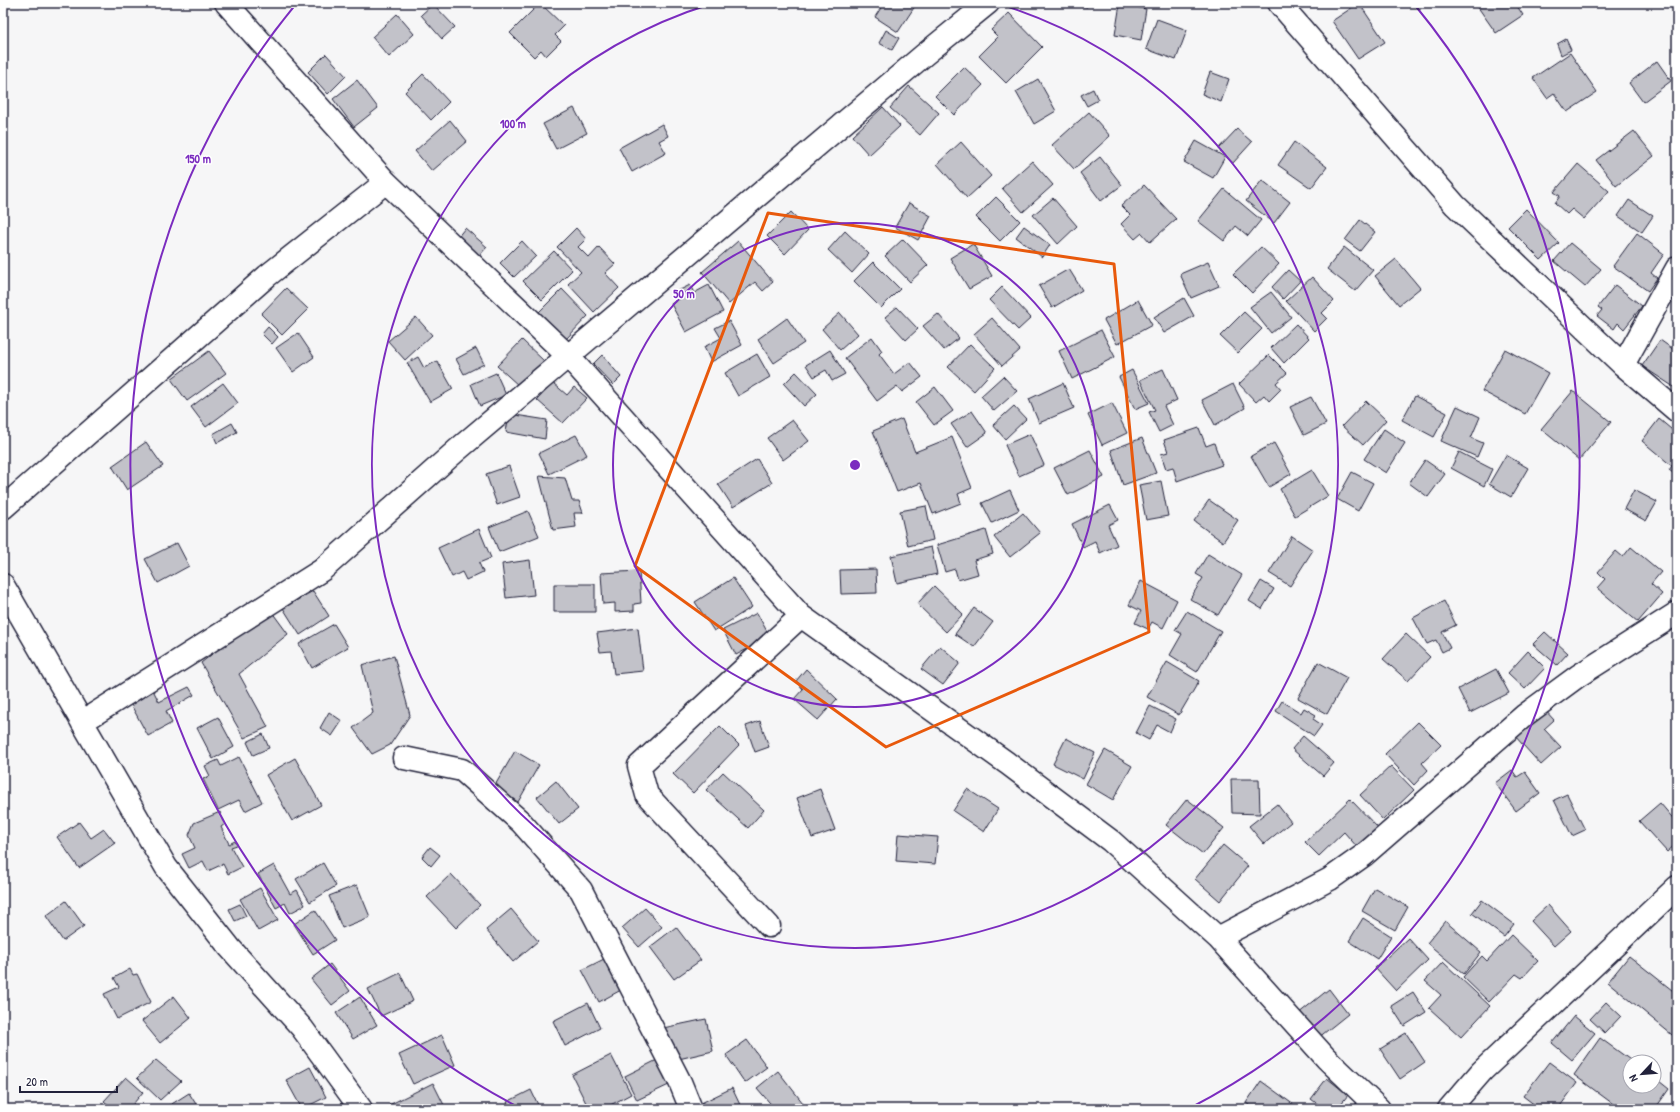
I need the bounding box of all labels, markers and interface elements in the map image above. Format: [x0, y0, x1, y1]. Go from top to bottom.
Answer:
text: 100 m [500, 115, 526, 132]
text: 150 m [185, 150, 211, 167]
text: 50 m [673, 285, 695, 302]
centre of rings [848, 458, 862, 472]
north arrow [1622, 1054, 1662, 1094]
scale bar [20, 1068, 117, 1094]
text: 20 m [26, 1073, 48, 1090]
text: N [1625, 1073, 1641, 1084]

